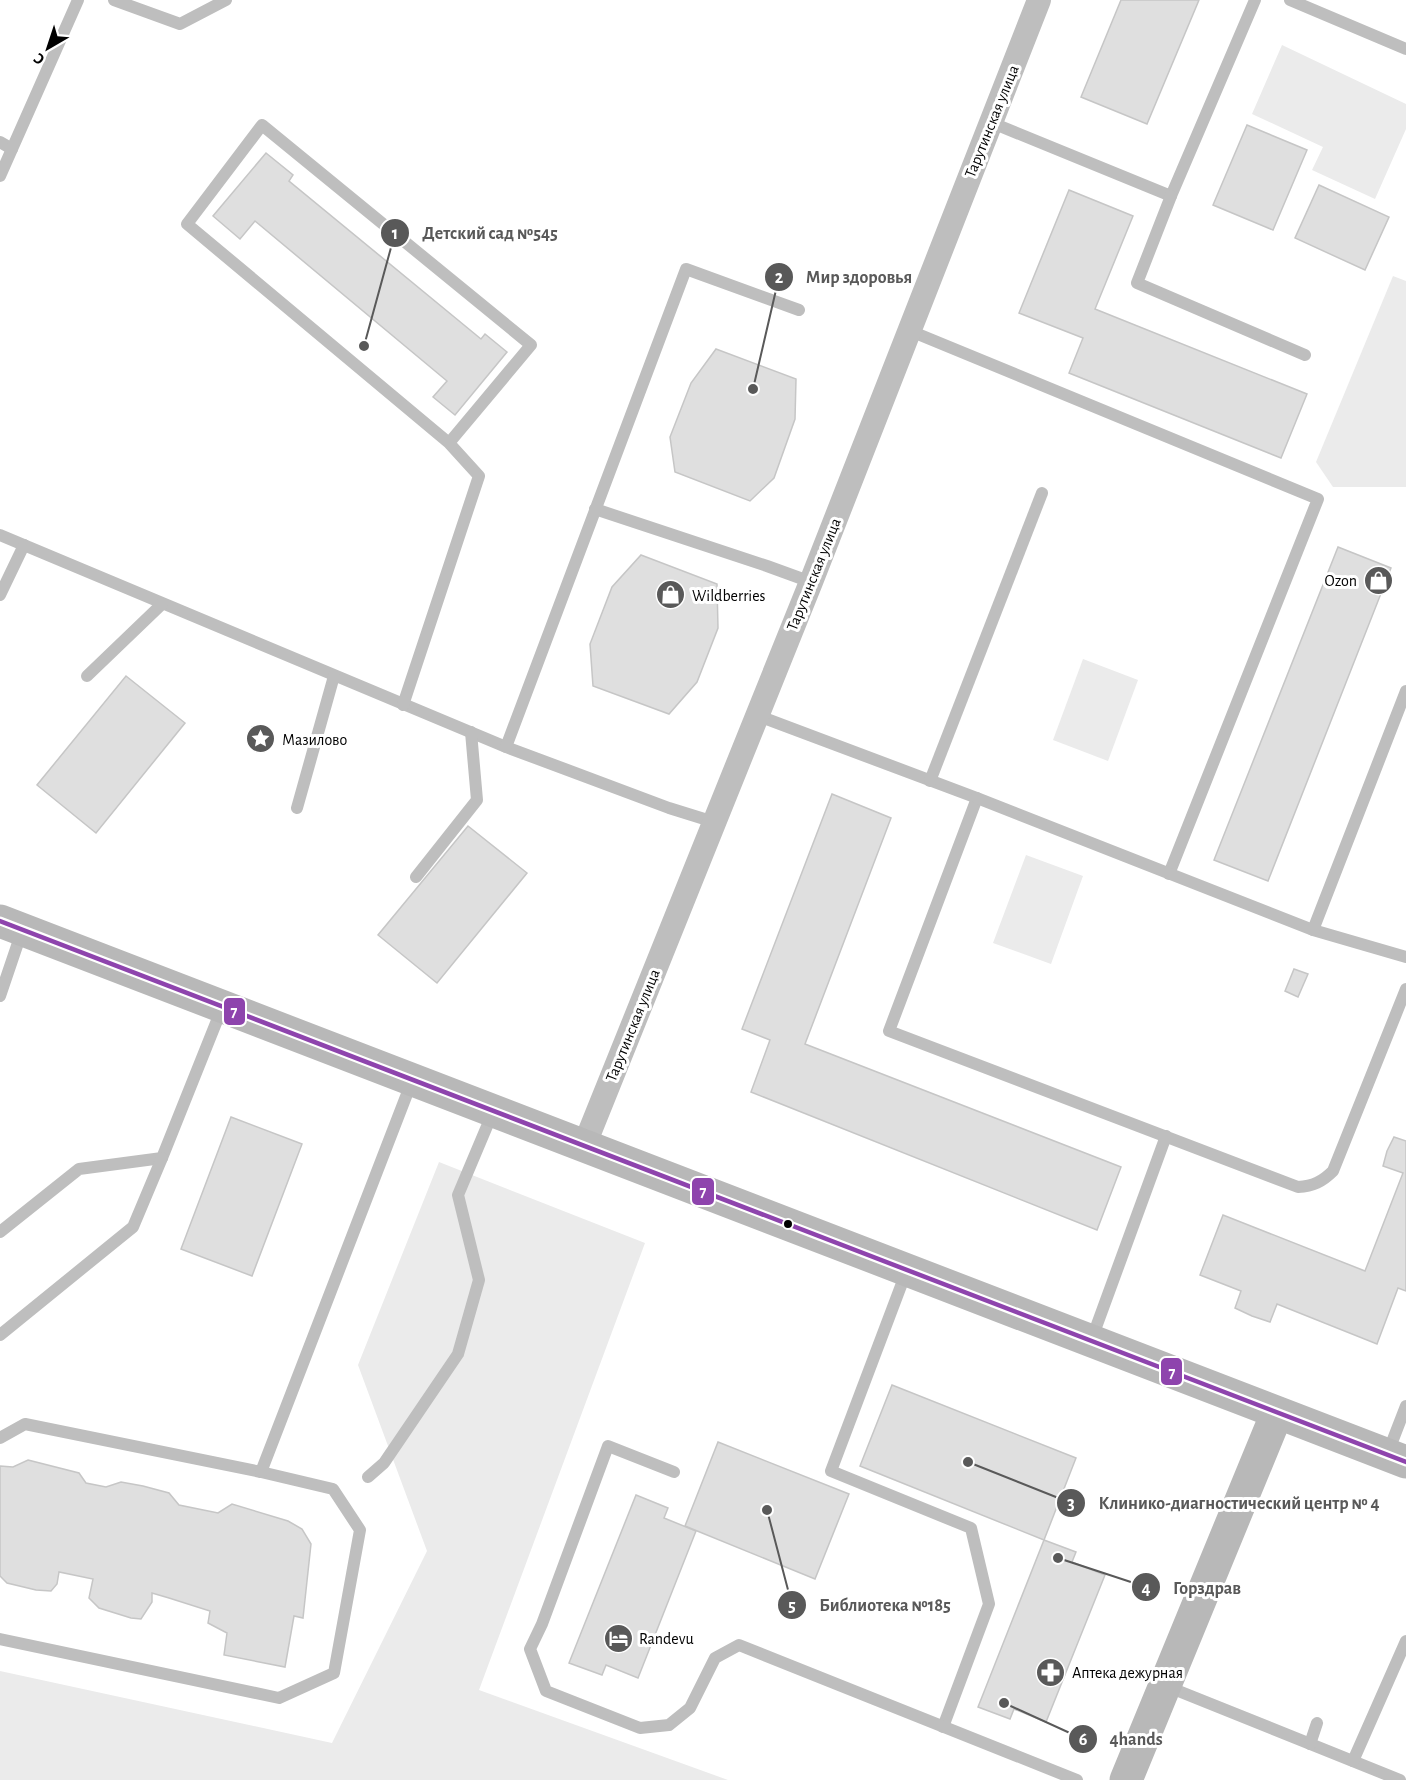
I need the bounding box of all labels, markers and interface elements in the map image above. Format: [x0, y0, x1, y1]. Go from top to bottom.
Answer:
north arrow [18, 18, 78, 78]
text: С [31, 50, 48, 68]
street label: Тарутинская улица [962, 63, 1023, 180]
callout: Детский сад №545 [380, 215, 570, 251]
text: 1 [392, 225, 398, 243]
text: Детский сад №545 [422, 225, 558, 243]
callout: Мир здоровья [764, 259, 925, 295]
text: 2 [775, 269, 784, 287]
text: Мир здоровья [806, 269, 912, 287]
street label: Тарутинская улица [784, 516, 845, 633]
shop icon: Ozon [1362, 564, 1394, 596]
place label: Ozon [1325, 573, 1357, 589]
shop icon: Wildberries [655, 579, 687, 611]
place label: Wildberries [692, 588, 766, 604]
place icon: Мазилово [245, 723, 277, 755]
place label: Мазилово [282, 732, 347, 748]
street label: Тарутинская улица [603, 967, 664, 1084]
line badge: 7 [223, 997, 246, 1026]
text: 7 [231, 1004, 238, 1020]
line badge: 7 [691, 1177, 715, 1206]
text: 7 [700, 1184, 707, 1200]
unlabelled marker [782, 1218, 794, 1230]
line badge: 7 [1160, 1357, 1183, 1386]
text: 7 [1169, 1365, 1176, 1381]
callout: Клинико-диагностический центр № 4 [1056, 1485, 1391, 1521]
text: 3 [1067, 1495, 1075, 1513]
text: Клинико-диагностический центр № 4 [1098, 1495, 1380, 1513]
callout: Горздрав [1131, 1569, 1253, 1605]
text: 4 [1141, 1580, 1151, 1598]
text: Горздрав [1173, 1580, 1241, 1598]
callout: Библиотека №185 [777, 1587, 962, 1623]
text: 5 [788, 1597, 796, 1615]
text: Библиотека №185 [819, 1597, 951, 1615]
hotel icon: Randevu [602, 1622, 634, 1654]
place label: Randevu [639, 1631, 694, 1647]
pharmacy icon: Аптека дежурная [1035, 1656, 1067, 1688]
place label: Аптека дежурная [1072, 1665, 1183, 1682]
callout: 4hands [1068, 1721, 1175, 1757]
text: 6 [1079, 1731, 1088, 1749]
text: 4hands [1109, 1731, 1163, 1749]

